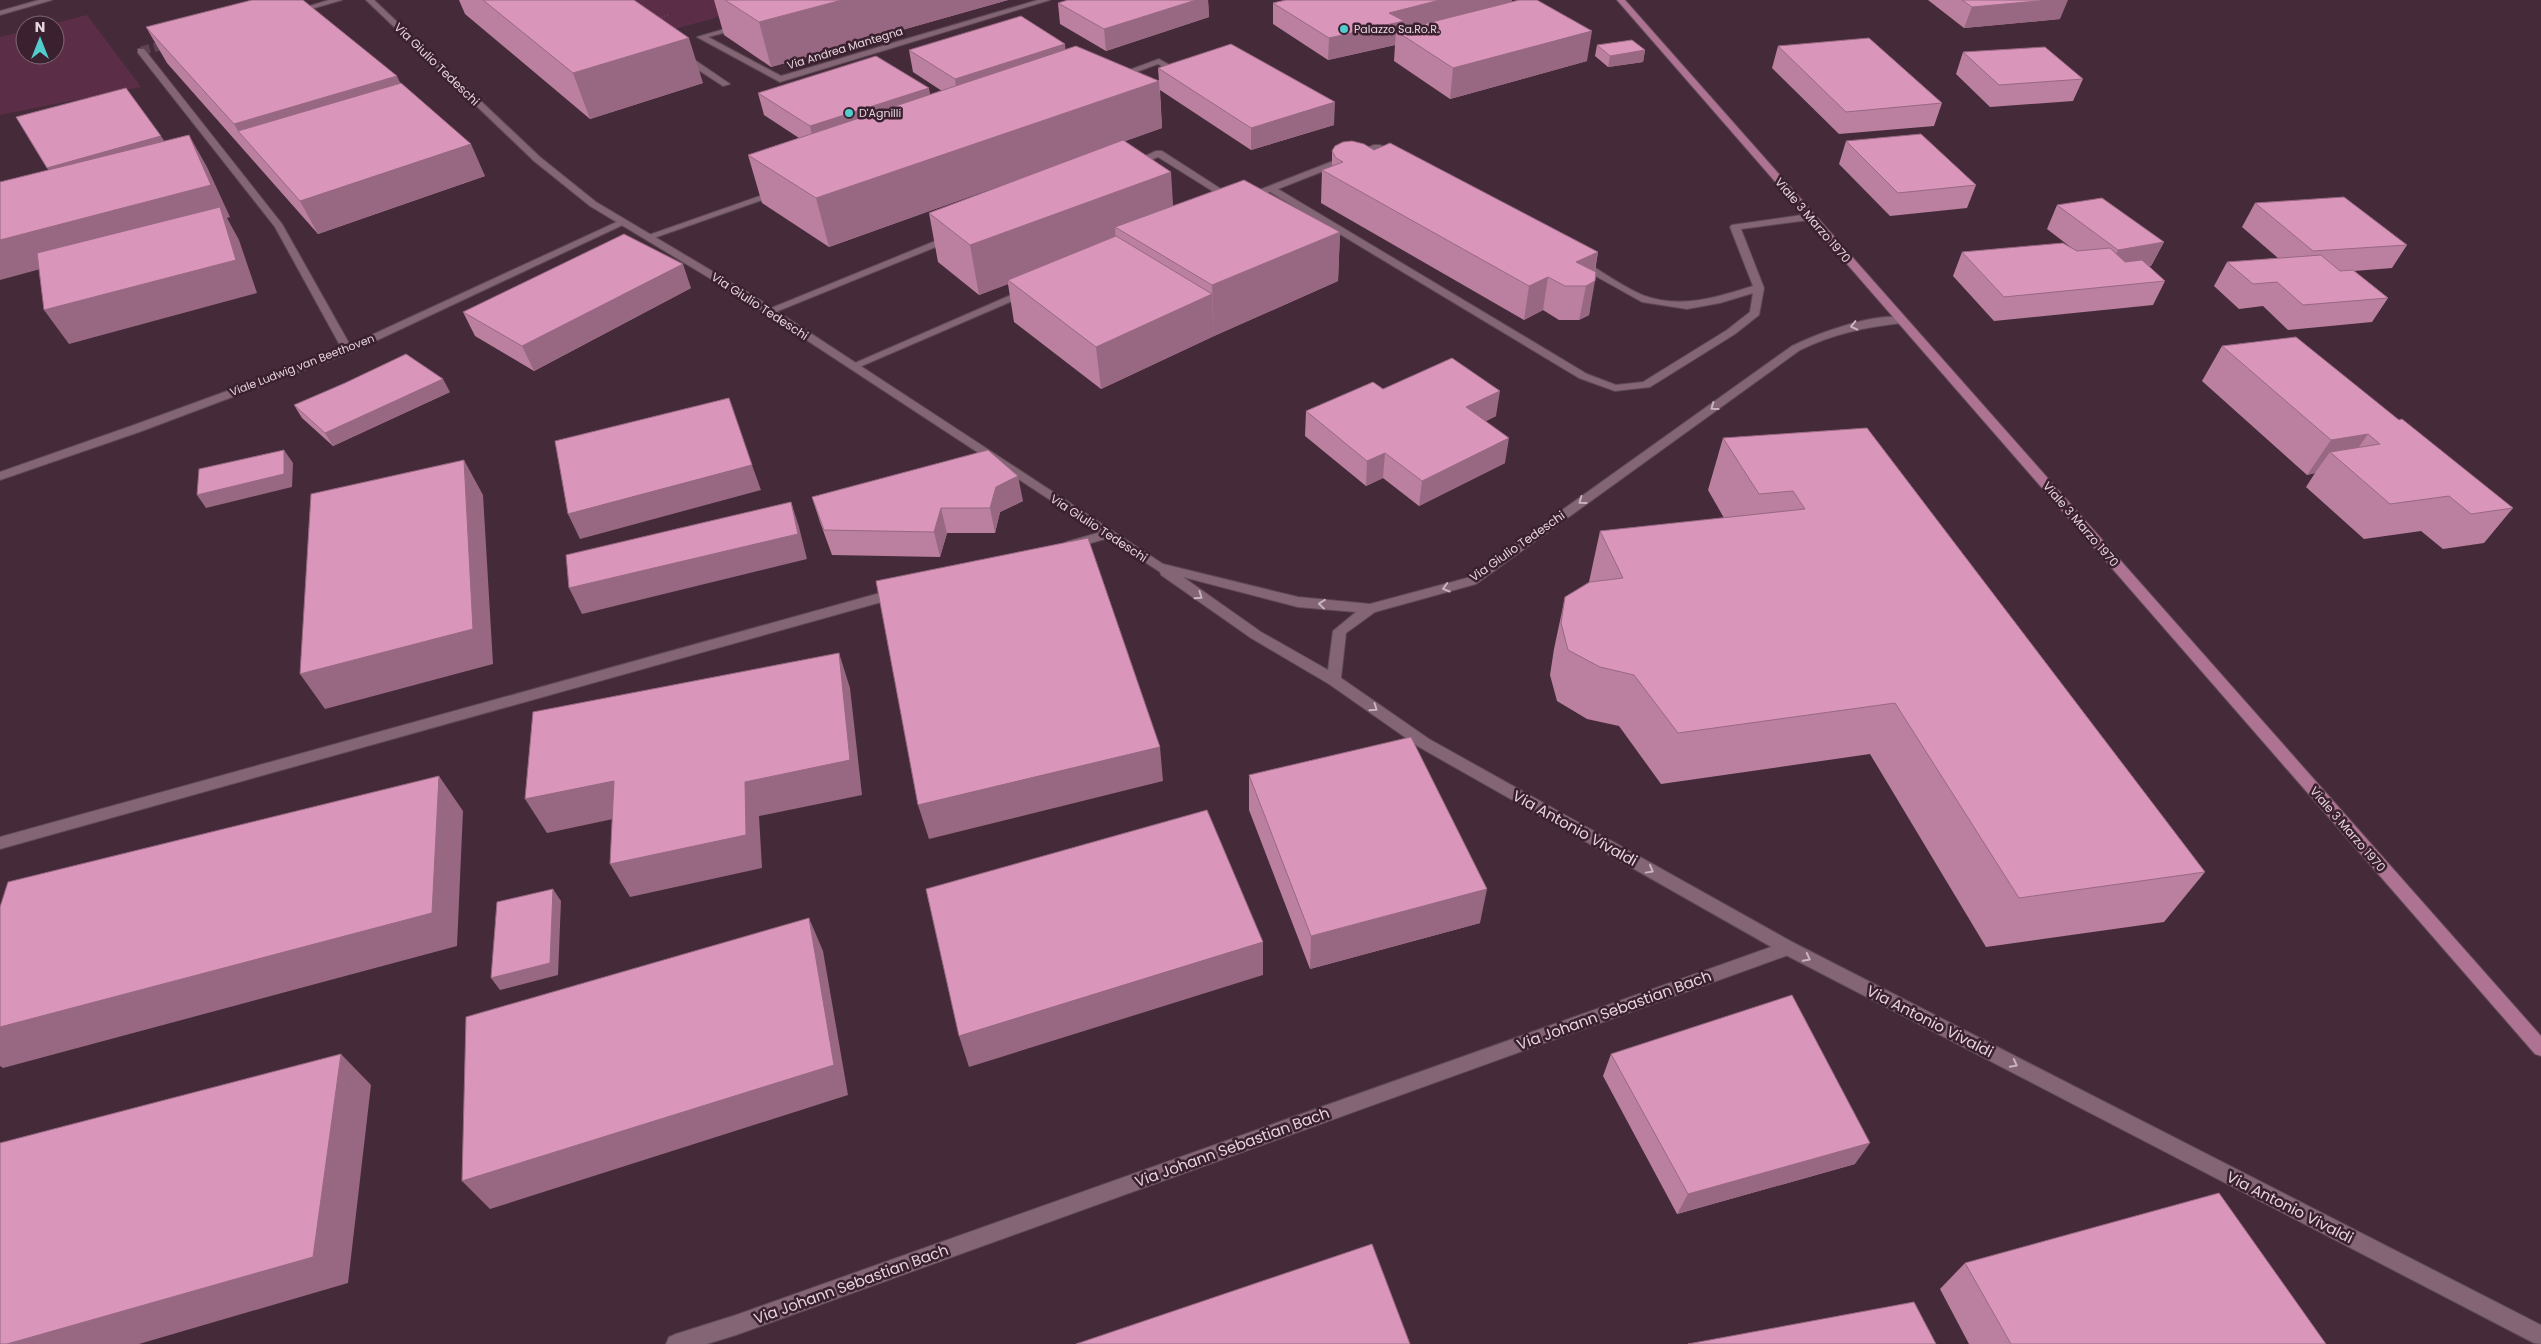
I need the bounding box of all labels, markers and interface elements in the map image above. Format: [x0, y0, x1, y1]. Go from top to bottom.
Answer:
north arrow [15, 15, 65, 65]
text: N [35, 17, 45, 37]
street label: Via Giulio Tedeschi [391, 19, 484, 109]
place label: Palazzo Sa.Ro.R. [1354, 21, 1439, 37]
street label: Via Andrea Mantegna [785, 23, 905, 73]
marker: Palazzo Sa.Ro.R. [1338, 23, 1350, 35]
place label: D'Agnilli [859, 105, 902, 121]
marker: D'Agnilli [843, 107, 855, 119]
street label: Viale 3 Marzo 1970 [1771, 174, 1855, 266]
street label: Via Giulio Tedeschi [708, 268, 812, 344]
one-way arrow [1849, 320, 1858, 331]
street label: Viale Ludwig van Beethoven [228, 330, 376, 400]
one-way arrow [1710, 401, 1720, 410]
street label: Viale 3 Marzo 1970 [2039, 478, 2123, 570]
street label: Via Giulio Tedeschi [1047, 490, 1151, 566]
one-way arrow [1578, 495, 1588, 504]
street label: Via Giulio Tedeschi [1466, 507, 1568, 585]
one-way arrow [1442, 582, 1451, 592]
one-way arrow [1193, 590, 1202, 598]
one-way arrow [1318, 599, 1326, 610]
one-way arrow [1369, 702, 1378, 711]
street label: Viale 3 Marzo 1970 [2306, 783, 2390, 875]
street label: Via Antonio Vivaldi [1509, 785, 1641, 871]
one-way arrow [1645, 864, 1654, 874]
one-way arrow [1802, 952, 1811, 962]
street label: Via Johann Sebastian Bach [1514, 965, 1714, 1055]
street label: Via Antonio Vivaldi [1863, 980, 1997, 1062]
one-way arrow [2009, 1058, 2018, 1068]
street label: Via Johann Sebastian Bach [1132, 1102, 1332, 1192]
street label: Via Antonio Vivaldi [2223, 1166, 2357, 1248]
street label: Via Johann Sebastian Bach [751, 1239, 951, 1329]

